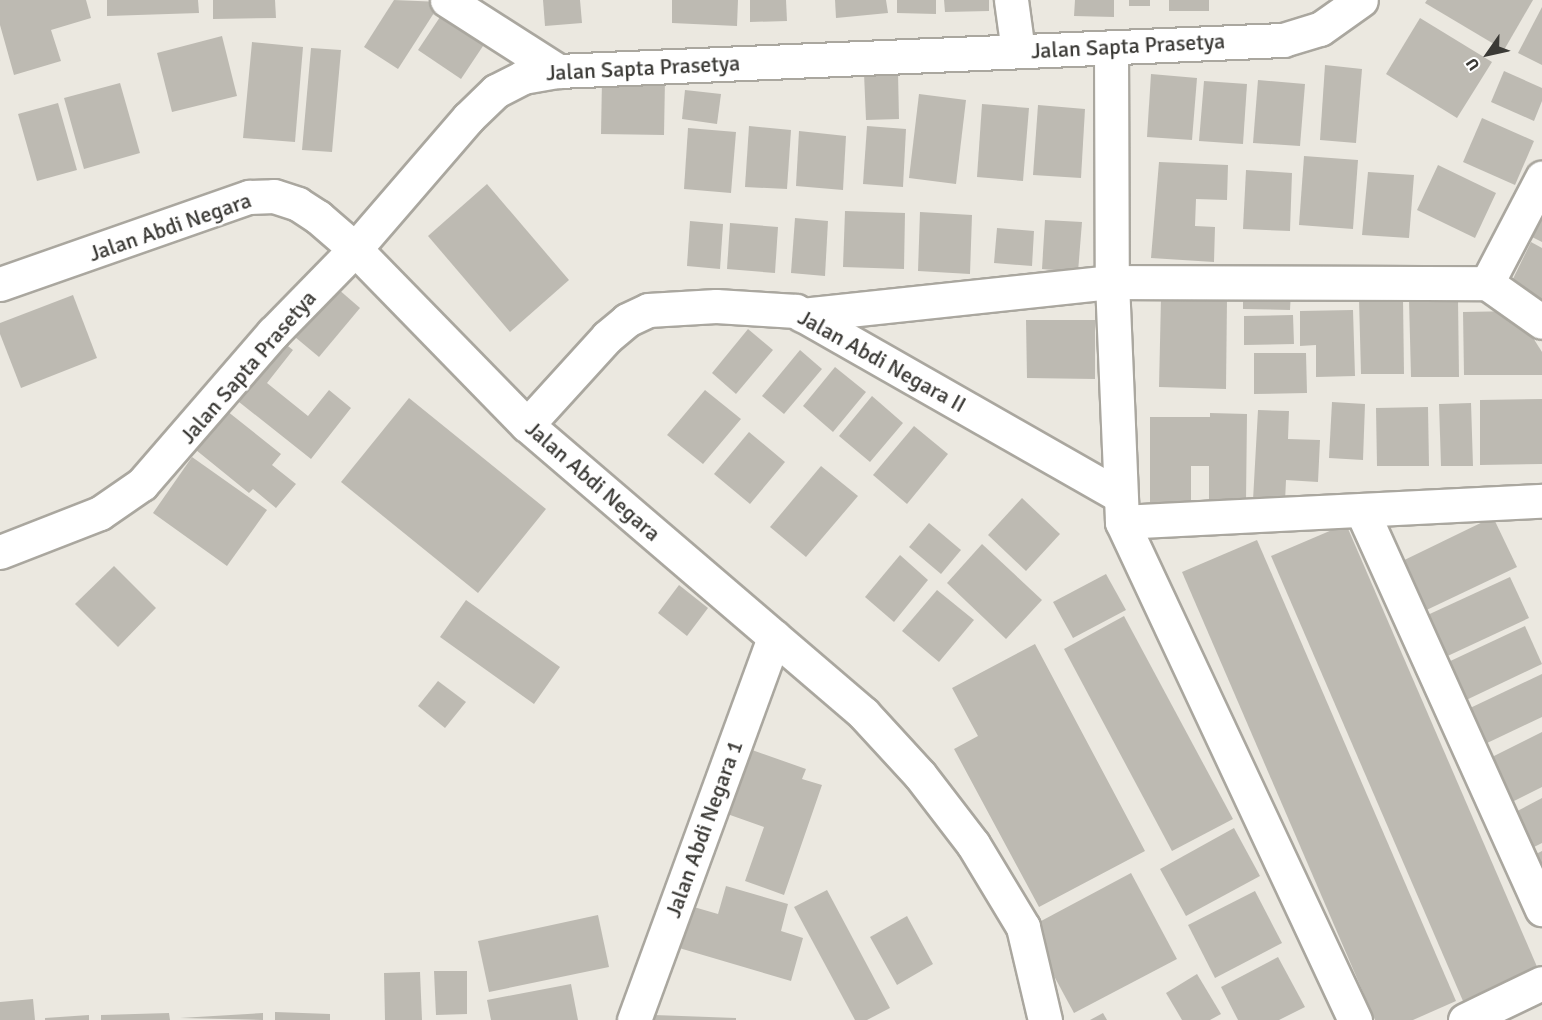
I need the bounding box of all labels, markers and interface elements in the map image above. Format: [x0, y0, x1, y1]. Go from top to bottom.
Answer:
north arrow [1458, 24, 1518, 84]
street label: Jalan Sapta Prasetya [1030, 28, 1226, 64]
street label: Jalan Sapta Prasetya [545, 50, 741, 86]
text: U [1462, 54, 1484, 74]
street label: Jalan Abdi Negara [85, 187, 255, 267]
street label: Jalan Sapta Prasetya [174, 285, 322, 449]
street label: Jalan Abdi Negara II [793, 304, 971, 418]
street label: Jalan Abdi Negara [520, 415, 666, 547]
street label: Jalan Abdi Negara 1 [660, 737, 748, 921]

